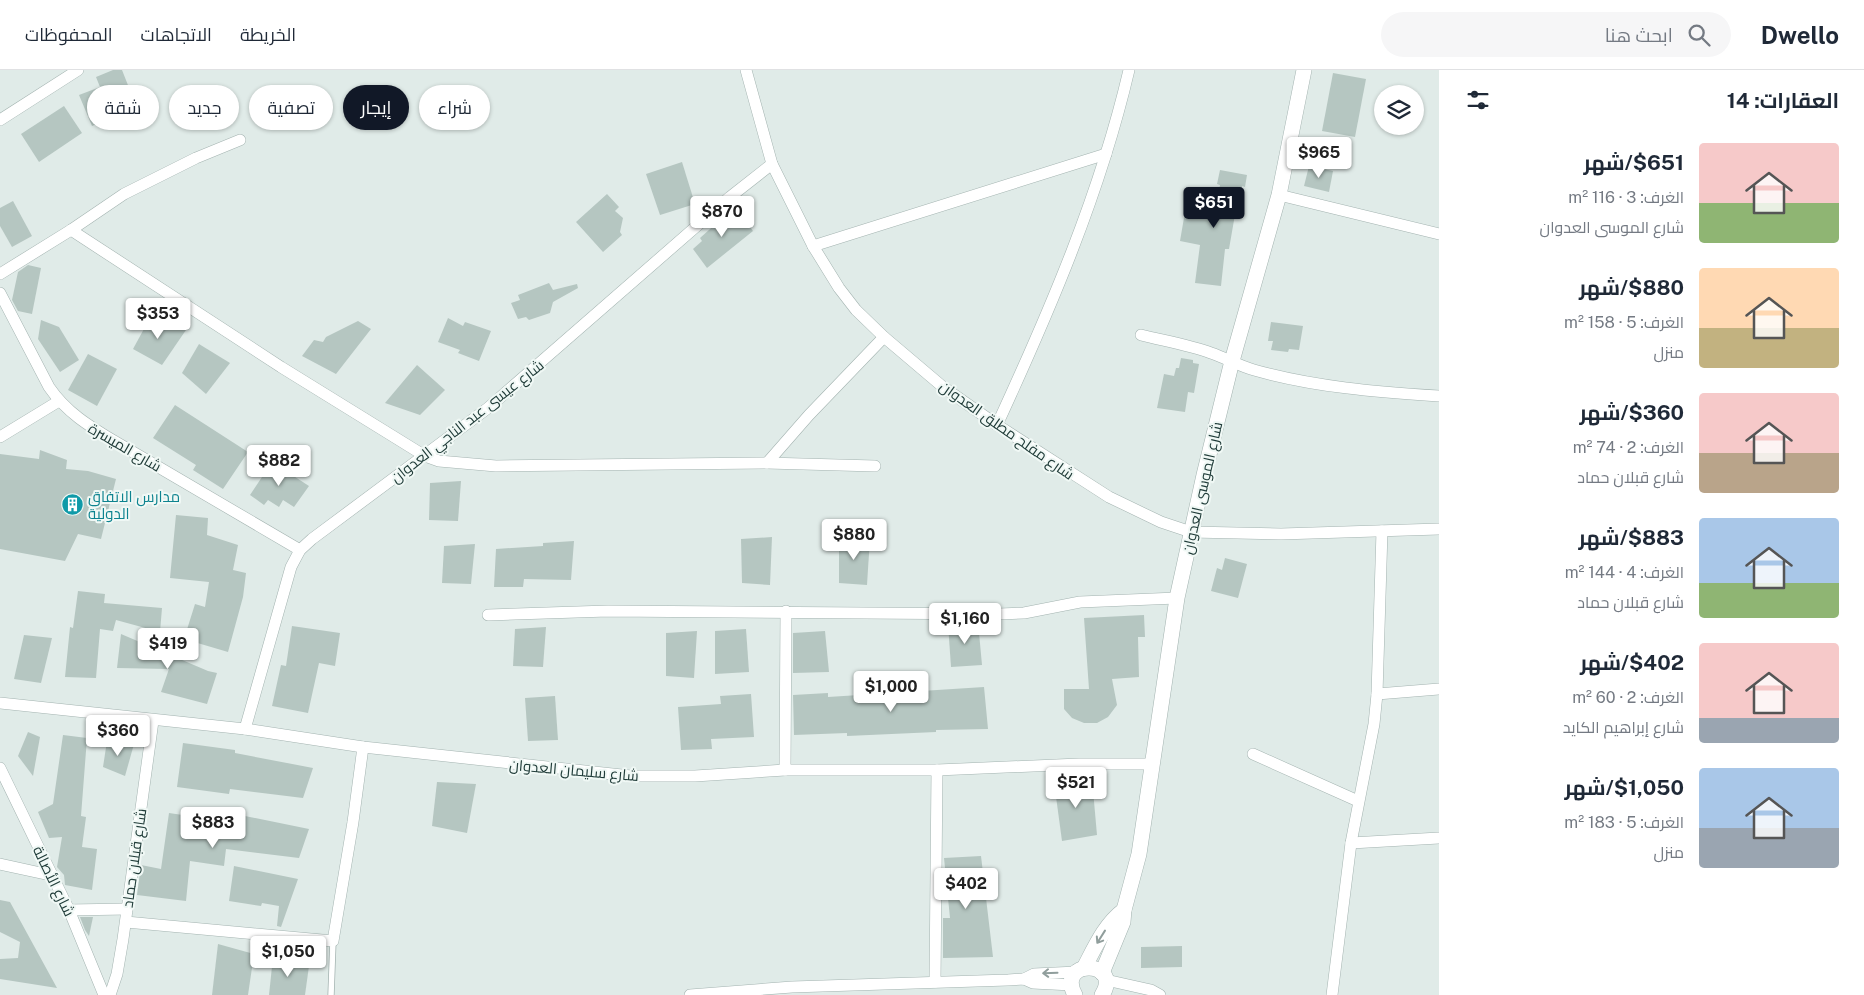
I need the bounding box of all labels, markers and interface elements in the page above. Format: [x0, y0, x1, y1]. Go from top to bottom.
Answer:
search box [1381, 12, 1731, 57]
icon: search [1685, 21, 1713, 49]
text: Dwello [1761, 21, 1839, 49]
text: المحفوظات [25, 24, 113, 45]
text: الاتجاهات [141, 24, 212, 45]
text: الخريطة [240, 24, 296, 45]
text: ابحث هنا [1605, 24, 1673, 46]
chip: شقة [87, 85, 159, 130]
chip: جديد [169, 85, 239, 130]
chip: تصفية [249, 85, 333, 130]
chip: إيجار [343, 85, 409, 130]
chip: شراء [419, 85, 490, 130]
map controls [1374, 85, 1424, 135]
button: layers [1374, 85, 1424, 135]
icon: filters [1464, 86, 1492, 114]
text: العقارات: 14 [1727, 88, 1839, 113]
pin: $965 [1289, 136, 1349, 179]
text: $965 [1298, 143, 1340, 162]
text: $651/شهر [1584, 150, 1684, 175]
icon: home [1739, 163, 1799, 223]
pin: $651 [1184, 186, 1244, 229]
text: الغرف: 3 · 116 m² [1568, 188, 1684, 207]
text: $651 [1194, 193, 1234, 212]
pin: $870 [692, 196, 752, 238]
text: $870 [701, 202, 743, 221]
text: شارع الموسى العدوان [1540, 218, 1684, 237]
text: $880/شهر [1579, 275, 1684, 300]
icon: home [1739, 288, 1799, 348]
pin: $353 [128, 298, 188, 340]
text: $353 [137, 304, 179, 323]
text: الغرف: 5 · 158 m² [1564, 313, 1684, 332]
text: منزل [1654, 343, 1684, 362]
street label: شارع عيسى عبد الناجي العدوان [387, 356, 549, 489]
street label: شارع مفلح مطلق العدوان [935, 377, 1077, 485]
text: $360/شهر [1579, 400, 1684, 425]
icon: home [1739, 413, 1799, 473]
street label: شارع الميسرة [84, 419, 164, 477]
street label: شارع الموسى العدوان [1178, 420, 1228, 557]
text: الغرف: 2 · 74 m² [1573, 438, 1684, 457]
pin: $882 [249, 444, 309, 487]
text: $882 [258, 451, 300, 470]
text: شارع قبلان حماد [1577, 468, 1684, 487]
place label: مدارس الاتفاق الدولية [88, 488, 180, 523]
building icon: مدارس الاتفاق الدولية [60, 493, 84, 517]
pin: $880 [824, 518, 884, 561]
text: $880 [833, 525, 875, 544]
text: $883/شهر [1579, 525, 1684, 550]
icon: home [1739, 538, 1799, 598]
text: الغرف: 4 · 144 m² [1565, 563, 1684, 582]
text: شارع قبلان حماد [1577, 593, 1684, 612]
pin: $1,160 [924, 602, 1006, 645]
text: $1,160 [940, 609, 990, 628]
pin: $419 [138, 628, 198, 670]
text: $419 [149, 634, 187, 653]
text: $402/شهر [1580, 650, 1684, 675]
icon: home [1739, 663, 1799, 723]
pin: $1,000 [850, 670, 932, 713]
text: $1,000 [864, 677, 918, 696]
text: الغرف: 2 · 60 m² [1572, 688, 1684, 707]
pin: $360 [88, 714, 148, 757]
text: شارع إبراهيم الكايد [1563, 718, 1684, 737]
text: $360 [97, 721, 139, 740]
street label: شارع سليمان العدوان [508, 756, 640, 787]
pin: $521 [1046, 766, 1106, 809]
text: $521 [1057, 773, 1095, 792]
text: $1,050/شهر [1565, 775, 1684, 800]
icon: home [1739, 788, 1799, 848]
pin: $883 [183, 806, 243, 849]
street label: شارع قبلان حماد [119, 807, 152, 909]
text: $883 [192, 813, 234, 832]
text: الغرف: 5 · 183 m² [1564, 813, 1684, 832]
street label: شارع الأصالة [27, 843, 78, 920]
text: منزل [1654, 843, 1684, 862]
pin: $402 [936, 868, 996, 910]
text: $402 [945, 874, 987, 893]
one-way arrow [1096, 929, 1106, 943]
pin: $1,050 [247, 936, 329, 978]
text: $1,050 [261, 942, 315, 961]
one-way arrow [1042, 968, 1058, 978]

